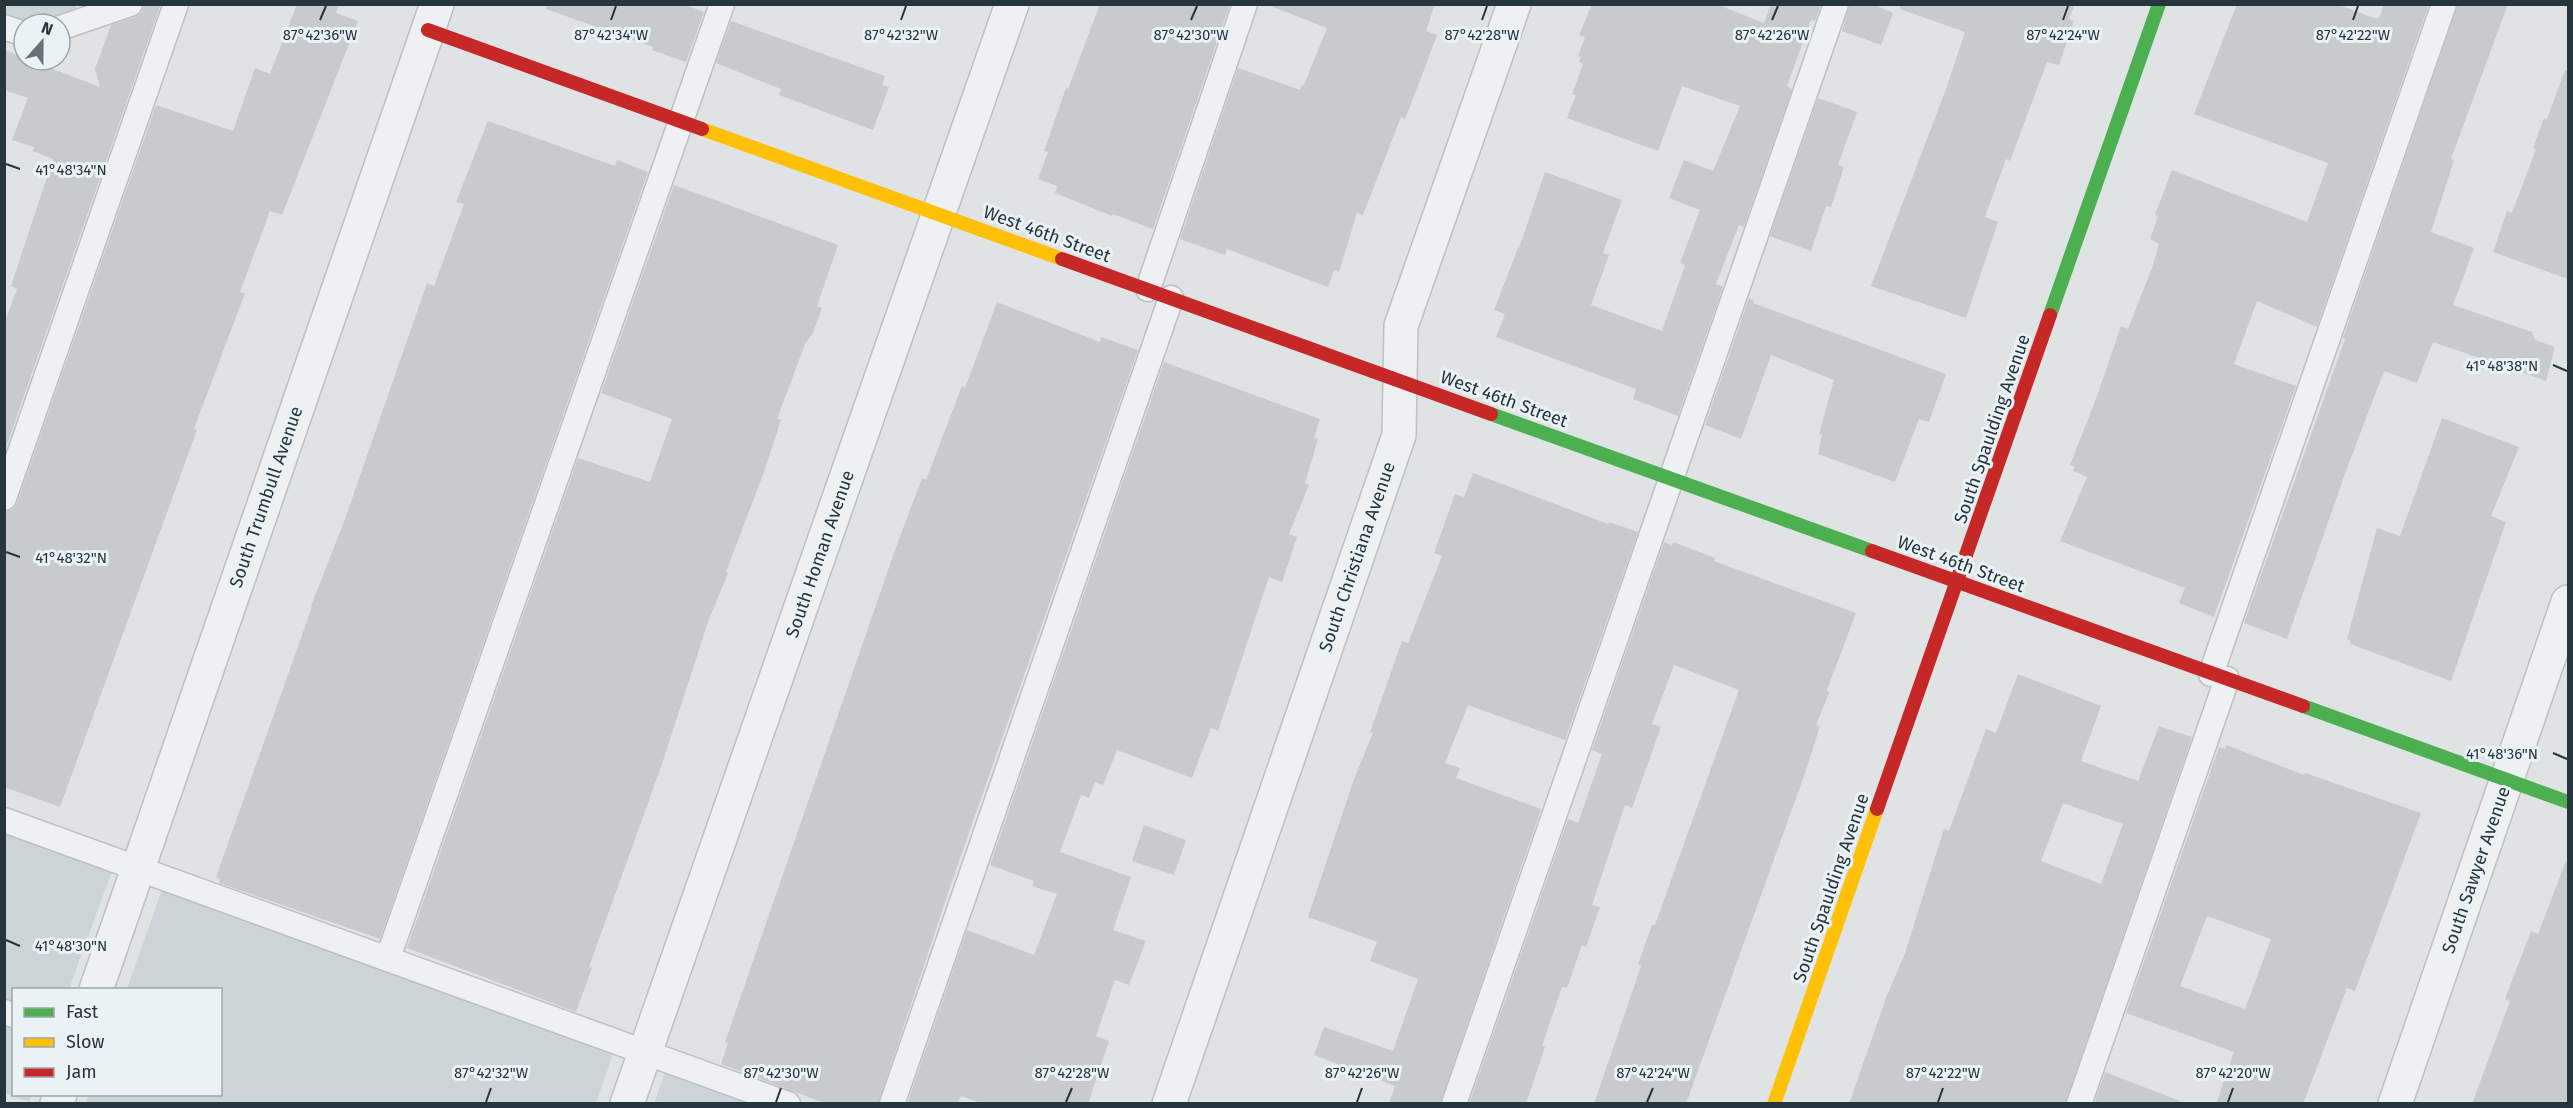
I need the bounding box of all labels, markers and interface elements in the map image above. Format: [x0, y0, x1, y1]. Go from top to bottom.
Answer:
north arrow [12, 12, 72, 72]
text: N [39, 18, 56, 39]
text: 87°42'36"W [283, 26, 358, 44]
text: 87°42'34"W [574, 26, 649, 44]
text: 87°42'32"W [864, 26, 939, 44]
text: 87°42'30"W [1153, 26, 1229, 44]
text: 87°42'28"W [1445, 26, 1520, 44]
text: 87°42'26"W [1735, 26, 1810, 44]
text: 87°42'24"W [2026, 26, 2100, 44]
text: 87°42'22"W [2316, 26, 2391, 44]
text: 41°48'34"N [35, 161, 107, 179]
street label: West 46th Street [980, 201, 1114, 267]
street label: South Spaulding Avenue [1949, 332, 2035, 526]
text: 41°48'38"N [2466, 357, 2538, 375]
street label: West 46th Street [1437, 366, 1571, 432]
street label: South Trumbull Avenue [225, 403, 307, 591]
street label: South Christiana Avenue [1314, 459, 1400, 655]
street label: South Homan Avenue [781, 467, 859, 641]
street label: West 46th Street [1894, 531, 2028, 597]
text: 41°48'32"N [35, 549, 107, 567]
text: 41°48'36"N [2466, 745, 2538, 763]
street label: South Sawyer Avenue [2437, 784, 2515, 956]
street label: South Spaulding Avenue [1788, 791, 1874, 985]
text: 41°48'30"N [35, 937, 107, 955]
legend [12, 988, 222, 1096]
text: Fast [66, 1001, 99, 1023]
text: Slow [66, 1031, 105, 1053]
text: Jam [66, 1061, 97, 1083]
text: 87°42'32"W [454, 1064, 529, 1082]
text: 87°42'30"W [743, 1064, 819, 1082]
text: 87°42'28"W [1035, 1064, 1110, 1082]
text: 87°42'26"W [1325, 1064, 1400, 1082]
text: 87°42'24"W [1616, 1064, 1690, 1082]
text: 87°42'22"W [1906, 1064, 1981, 1082]
text: 87°42'20"W [2195, 1064, 2271, 1082]

